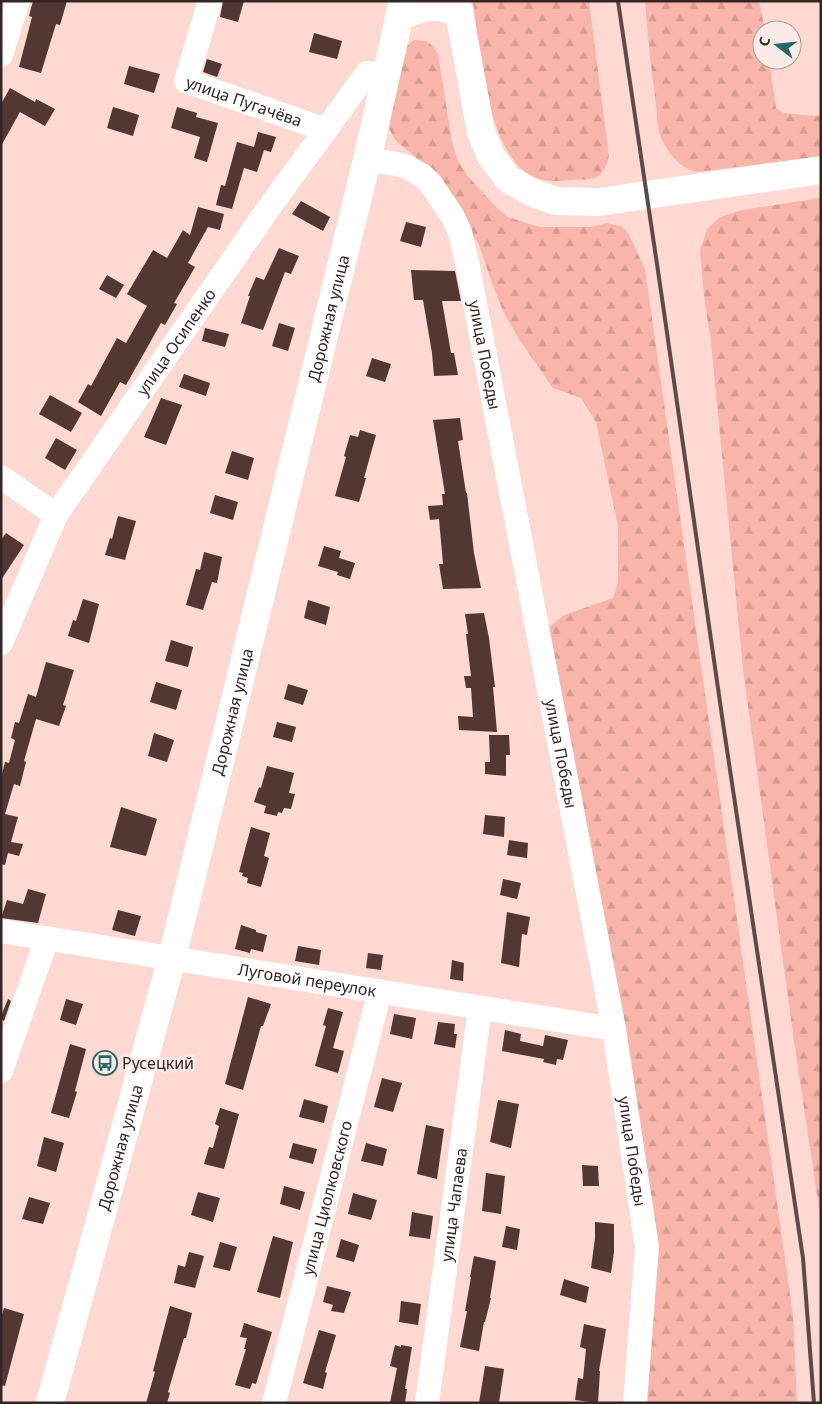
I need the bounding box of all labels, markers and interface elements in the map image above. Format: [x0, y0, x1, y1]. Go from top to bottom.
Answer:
north arrow [752, 20, 802, 70]
text: С [754, 34, 774, 48]
street label: улица Пугачёва [183, 71, 305, 132]
street label: Дорожная улица [302, 253, 354, 384]
street label: улица Осипенко [131, 284, 221, 400]
street label: улица Победы [464, 298, 506, 411]
street label: Дорожная улица [206, 646, 258, 777]
street label: улица Победы [540, 697, 582, 810]
street label: Луговой переулок [236, 958, 378, 1002]
bus stop icon: Русецкий [92, 1050, 118, 1076]
place label: Русецкий [122, 1052, 194, 1074]
street label: Дорожная улица [92, 1082, 148, 1213]
street label: улица Победы [613, 1095, 652, 1208]
street label: улица Циолковского [296, 1118, 357, 1277]
street label: улица Чапаева [435, 1147, 472, 1263]

